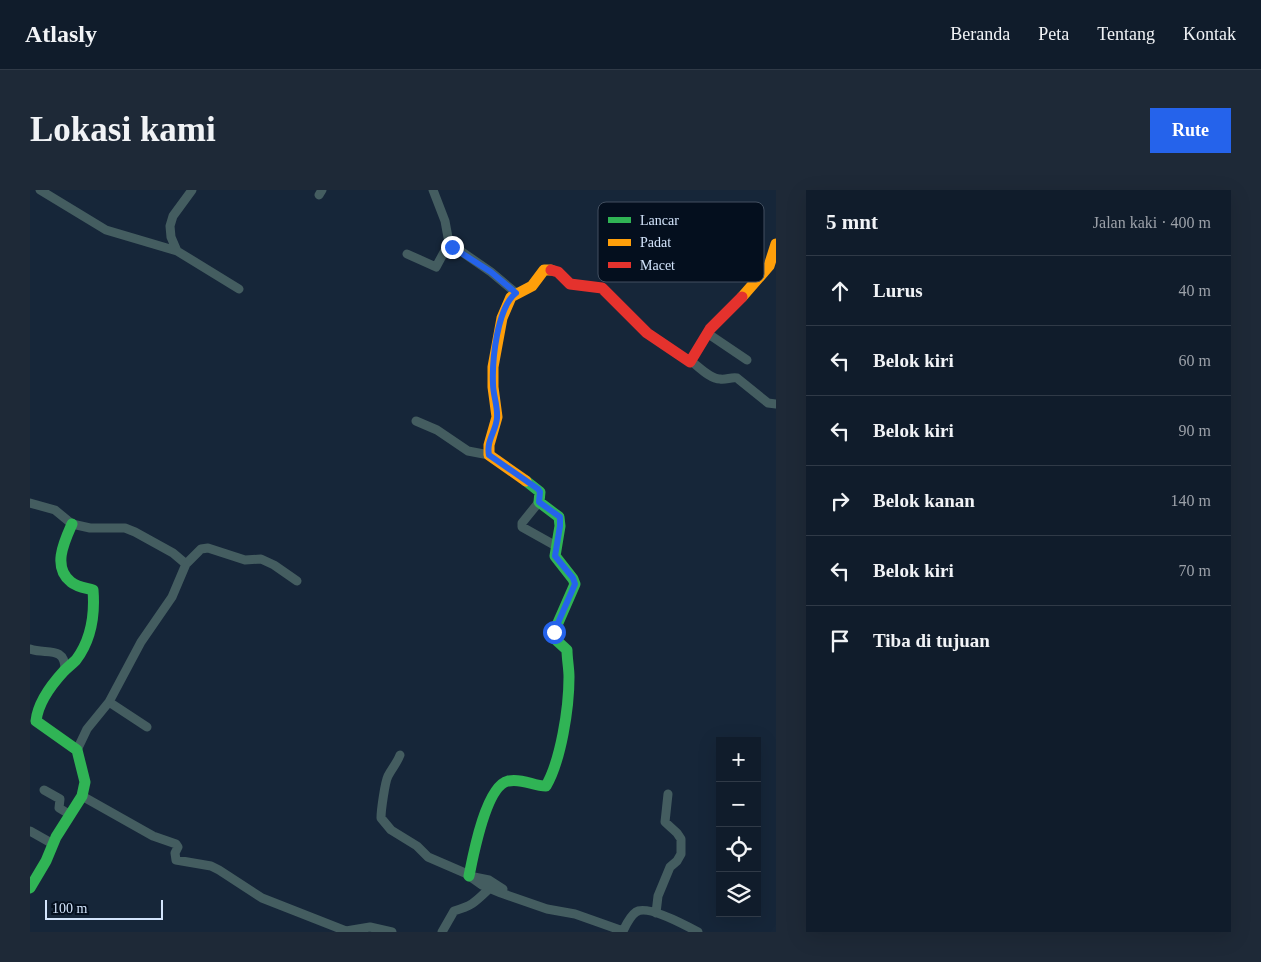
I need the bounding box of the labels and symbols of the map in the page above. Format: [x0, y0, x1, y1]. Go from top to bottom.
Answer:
legend [598, 202, 764, 282]
text: Lancar [640, 213, 679, 228]
text: Padat [640, 235, 671, 250]
route end [441, 236, 464, 259]
text: Macet [640, 258, 675, 273]
route start [543, 621, 566, 644]
scale bar [45, 897, 162, 920]

